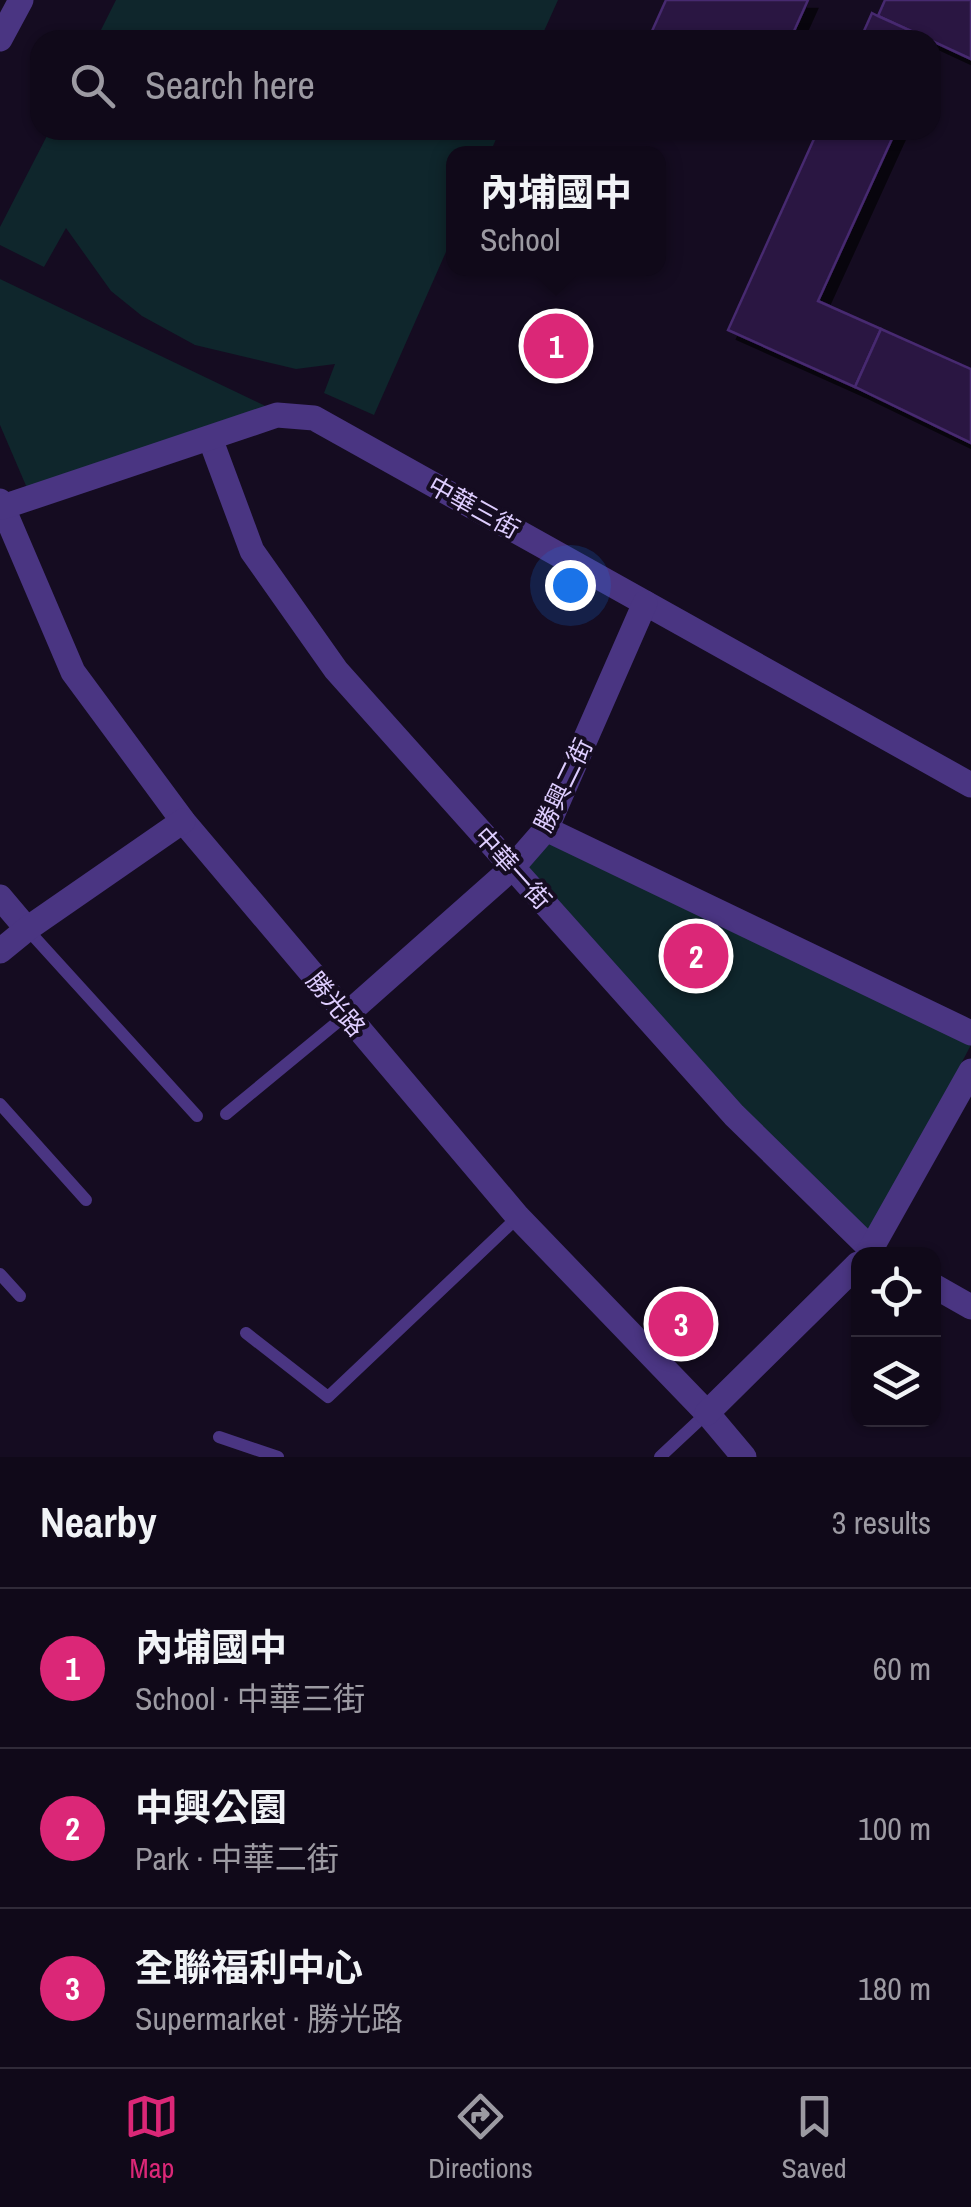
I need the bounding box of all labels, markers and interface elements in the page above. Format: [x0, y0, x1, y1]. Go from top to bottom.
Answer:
search box [30, 30, 941, 140]
icon: search [65, 58, 120, 113]
text: Search here [145, 60, 315, 111]
popup [446, 146, 666, 276]
text: 內埔國中 [480, 167, 632, 218]
text: School [480, 218, 560, 261]
pin: 1 [524, 308, 588, 384]
street label: 中華三街 [422, 468, 526, 546]
your location [545, 560, 596, 611]
street label: 勝興二街 [526, 733, 600, 837]
street label: 中華一街 [467, 819, 559, 917]
pin: 2 [664, 918, 728, 994]
street label: 勝光路 [299, 964, 373, 1044]
map controls [851, 1247, 941, 1427]
button: locate [851, 1247, 941, 1337]
pin: 3 [648, 1286, 714, 1362]
button: layers [851, 1337, 941, 1427]
text: Nearby [40, 1494, 157, 1550]
text: 3 results [832, 1501, 931, 1544]
text: 內埔國中 [135, 1622, 287, 1673]
text: 1 [65, 1647, 80, 1690]
text: 60 m [873, 1647, 931, 1690]
text: School · 中華三街 [135, 1677, 365, 1720]
text: 中興公園 [135, 1782, 287, 1833]
text: 2 [65, 1807, 80, 1850]
text: 100 m [858, 1807, 931, 1850]
text: Park · 中華二街 [135, 1837, 339, 1880]
text: 全聯福利中心 [135, 1942, 363, 1993]
text: 3 [65, 1967, 80, 2010]
text: 180 m [858, 1967, 931, 2010]
text: Supermarket · 勝光路 [135, 1997, 403, 2040]
tab: Map [124, 2089, 179, 2187]
tab: Directions [428, 2089, 533, 2187]
tab: Saved [782, 2089, 847, 2187]

